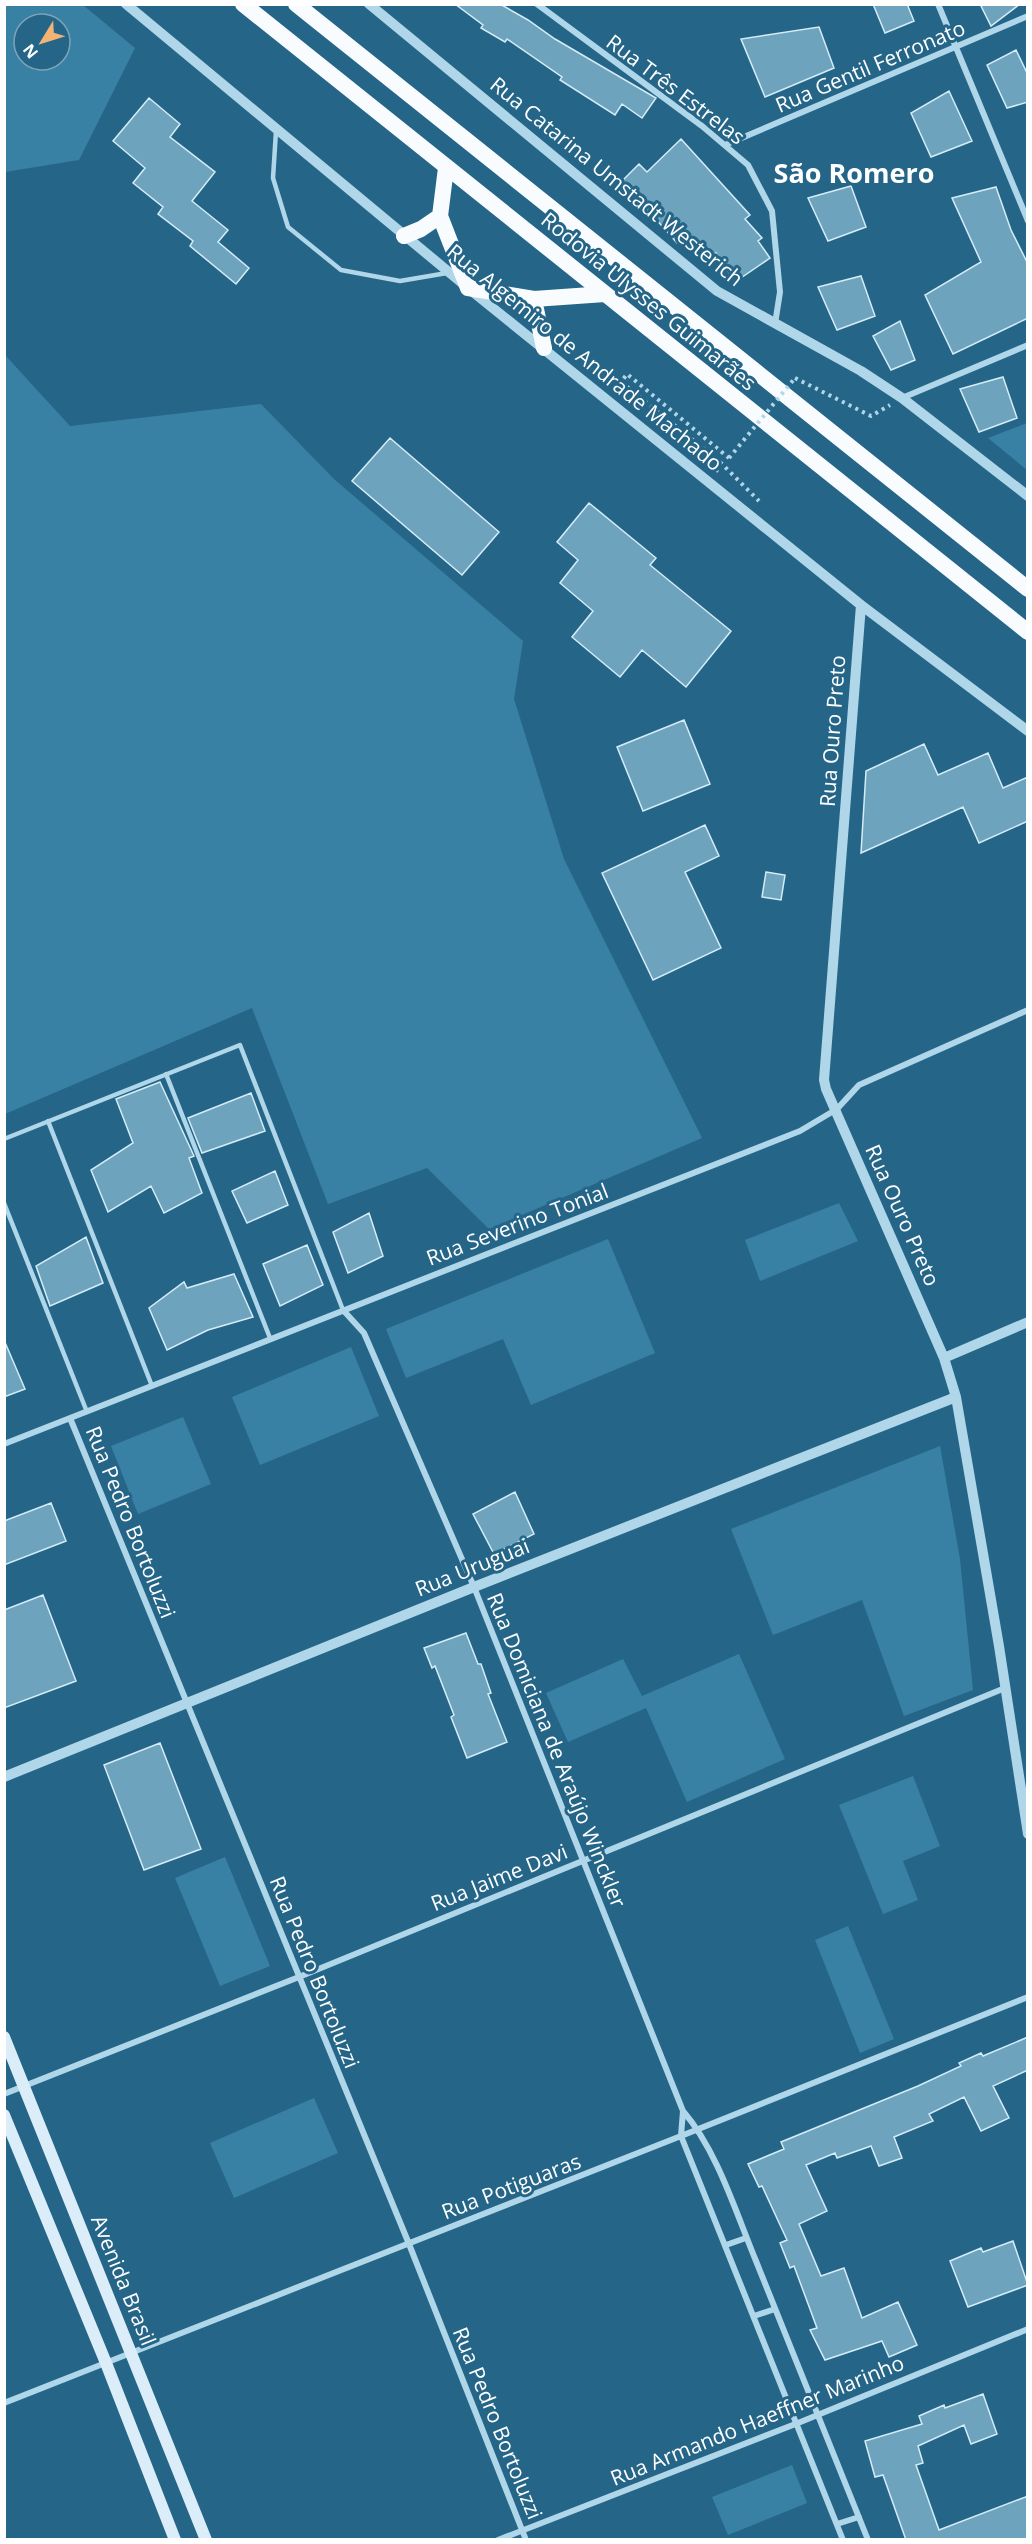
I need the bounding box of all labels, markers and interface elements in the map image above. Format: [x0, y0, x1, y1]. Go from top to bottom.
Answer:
north arrow [12, 12, 72, 72]
street label: Rua Gentil Ferronato [771, 13, 969, 119]
street label: Rua Três Estrelas [601, 28, 751, 150]
text: N [18, 39, 43, 63]
street label: Rua Catarina Umstadt Westerich [485, 70, 749, 292]
district label: São Romero [774, 154, 934, 191]
street label: Rodovia Ulysses Guimarães [536, 205, 762, 397]
street label: Rua Algemiro de Andrade Machado [442, 237, 728, 477]
street label: Rua Ouro Preto [813, 654, 851, 808]
street label: Rua Ouro Preto [859, 1140, 947, 1290]
street label: Rua Severino Tonial [422, 1176, 612, 1272]
street label: Rua Pedro Bortoluzzi [80, 1422, 182, 1622]
street label: Rua Uruguai [411, 1531, 533, 1603]
street label: Rua Domiciana de Araújo Winckler [481, 1589, 633, 1912]
street label: Rua Jaime Davi [427, 1837, 571, 1917]
street label: Rua Pedro Bortoluzzi [264, 1872, 366, 2072]
street label: Rua Potiguaras [437, 2147, 585, 2225]
street label: Avenida Brasil [85, 2211, 163, 2349]
street label: Rua Pedro Bortoluzzi [447, 2323, 549, 2523]
street label: Rua Armando Haeffner Marinho [606, 2348, 908, 2492]

